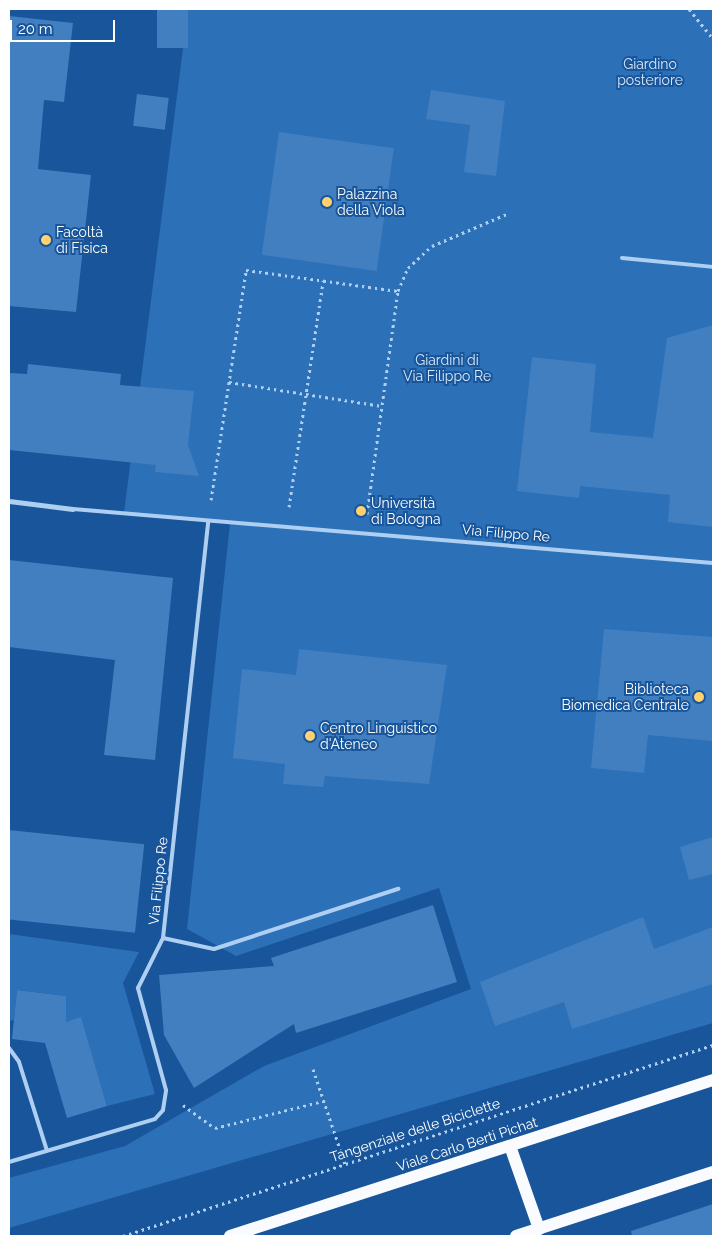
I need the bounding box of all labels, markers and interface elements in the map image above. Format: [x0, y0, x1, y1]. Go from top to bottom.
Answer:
scale bar [12, 10, 118, 42]
text: 20 m [18, 20, 53, 38]
park label: Giardino posteriore [617, 56, 683, 88]
place label: Palazzina della Viola [337, 186, 405, 218]
marker: Palazzina della Viola [321, 196, 333, 208]
place label: Facoltà di Fisica [56, 224, 108, 256]
marker: Facoltà di Fisica [40, 234, 52, 246]
park label: Giardini di Via Filippo Re [403, 352, 491, 384]
place label: Università di Bologna [371, 495, 441, 528]
marker: Università di Bologna [355, 505, 367, 517]
street label: Via Filippo Re [461, 521, 551, 545]
place label: Biblioteca Biomedica Centrale [561, 681, 689, 714]
marker: Biblioteca Biomedica Centrale [693, 691, 705, 703]
place label: Centro Linguistico d'Ateneo [320, 720, 437, 752]
marker: Centro Linguistico d'Ateneo [304, 730, 316, 742]
street label: Via Filippo Re [145, 836, 171, 926]
street label: Tangenziale delle Biciclette [328, 1095, 502, 1165]
street label: Viale Carlo Berti Pichat [394, 1113, 540, 1175]

